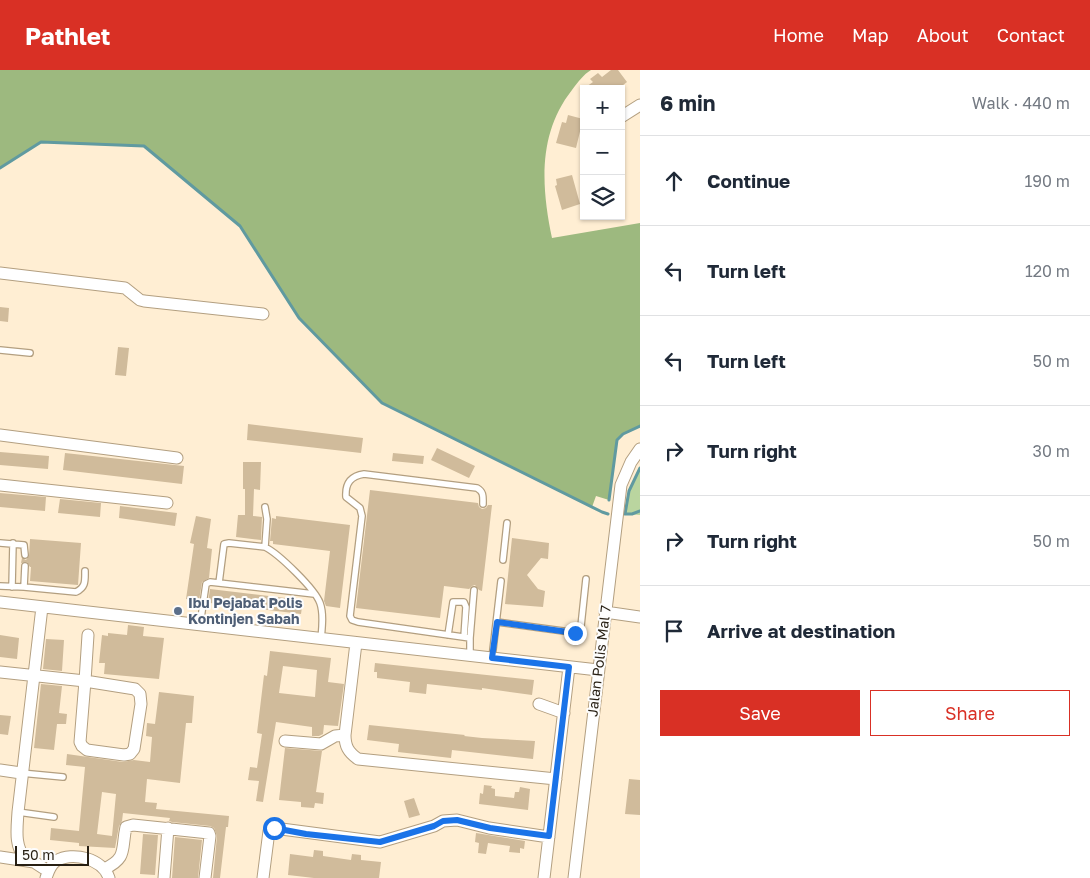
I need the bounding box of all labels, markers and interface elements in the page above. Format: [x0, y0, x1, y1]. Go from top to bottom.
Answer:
text: Pathlet [25, 21, 110, 50]
text: Home [773, 24, 824, 46]
text: Map [852, 24, 889, 46]
text: About [917, 24, 969, 46]
text: Contact [997, 24, 1065, 46]
map controls [580, 85, 625, 220]
button: + [580, 85, 625, 130]
text: 6 min [660, 90, 715, 116]
text: Walk · 440 m [972, 93, 1070, 113]
button: − [580, 130, 625, 175]
icon: ahead [660, 167, 688, 195]
text: Continue [707, 169, 790, 192]
text: 190 m [1024, 171, 1070, 191]
button: layers [580, 175, 625, 220]
icon: left [660, 257, 688, 285]
text: Turn left [707, 259, 786, 282]
text: 120 m [1025, 261, 1070, 281]
icon: left [660, 347, 688, 375]
text: Turn left [707, 349, 786, 372]
text: 50 m [1033, 351, 1070, 371]
icon: right [660, 437, 688, 465]
text: Turn right [707, 439, 797, 462]
text: 30 m [1033, 441, 1070, 461]
icon: right [660, 527, 688, 555]
text: Turn right [707, 529, 797, 552]
text: 50 m [1033, 531, 1070, 551]
place label: Ibu Pejabat Polis Kontinjen Sabah [188, 594, 303, 627]
street label: Jalan Polis Mal 7 [583, 604, 614, 718]
marker: Ibu Pejabat Polis Kontinjen Sabah [172, 605, 184, 617]
icon: arrive [660, 617, 688, 645]
text: Arrive at destination [707, 619, 895, 642]
route end [564, 622, 587, 645]
button: Save [660, 690, 860, 736]
button: Share [870, 690, 1070, 736]
route start [263, 817, 286, 840]
scale bar [15, 843, 89, 866]
text: 50 m [22, 846, 55, 863]

